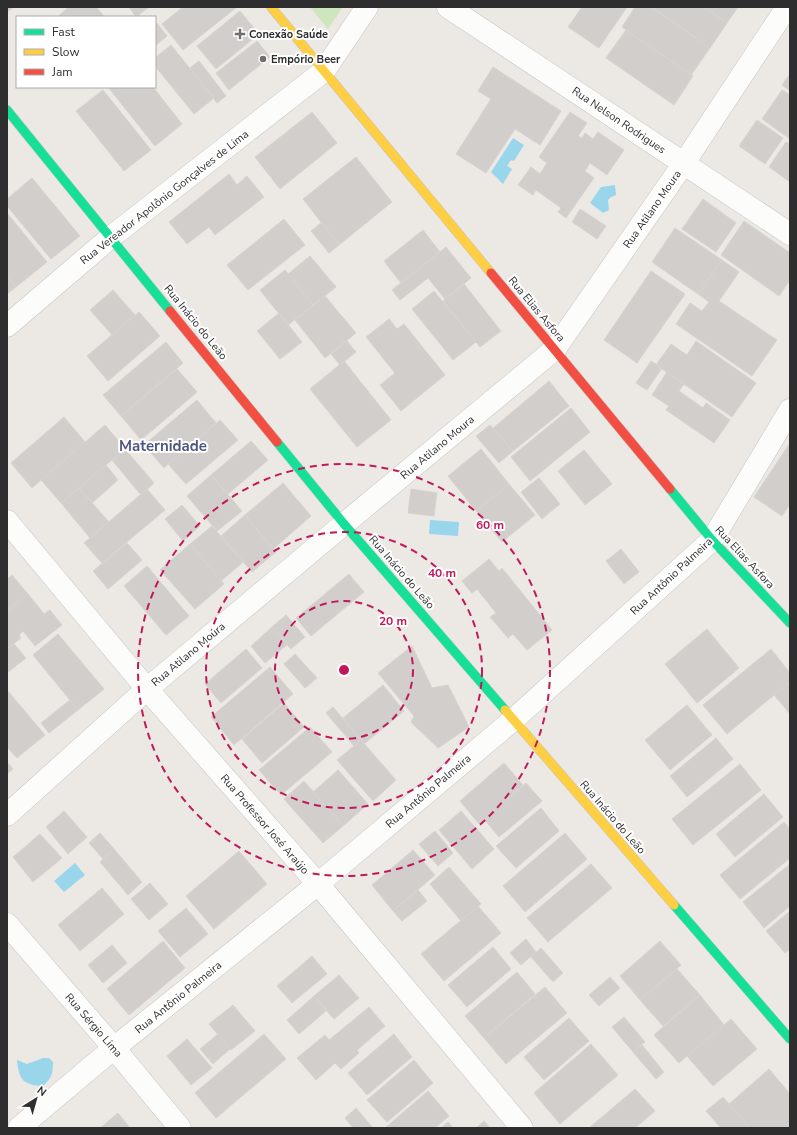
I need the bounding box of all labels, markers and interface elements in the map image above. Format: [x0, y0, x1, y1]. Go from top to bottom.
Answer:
legend [16, 16, 156, 88]
text: Fast [52, 24, 75, 40]
place label: Conexão Saúde [249, 27, 328, 42]
marker: Conexão Saúde [234, 28, 246, 40]
text: Slow [52, 44, 80, 60]
place label: Empório Beer [271, 52, 341, 67]
marker: Empório Beer [258, 54, 268, 64]
text: Jam [51, 64, 73, 80]
street label: Rua Nelson Rodrigues [569, 83, 668, 157]
street label: Rua Vereador Apolônio Gonçalves de Lima [77, 127, 252, 268]
street label: Rua Atilano Moura [620, 167, 685, 251]
street label: Rua Elias Asfora [505, 273, 568, 345]
street label: Rua Inácio do Leão [161, 282, 231, 363]
street label: Rua Atilano Moura [397, 412, 478, 483]
district label: Maternidade [119, 436, 207, 456]
text: 60 m [476, 517, 504, 533]
street label: Rua Elias Asfora [712, 523, 778, 592]
street label: Rua Inácio do Leão [366, 532, 438, 612]
street label: Rua Antônio Palmeira [627, 534, 716, 618]
text: 40 m [428, 565, 456, 581]
text: 20 m [379, 613, 407, 629]
street label: Rua Atilano Moura [148, 619, 229, 690]
centre of rings [337, 663, 351, 677]
street label: Rua Antônio Palmeira [382, 751, 474, 832]
street label: Rua Professor José Araújo [217, 771, 312, 878]
street label: Rua Inácio do Leão [577, 777, 649, 857]
street label: Rua Antônio Palmeira [132, 958, 225, 1037]
street label: Rua Sérgio Lima [62, 990, 126, 1061]
north arrow [16, 1079, 56, 1119]
text: N [34, 1083, 50, 1100]

